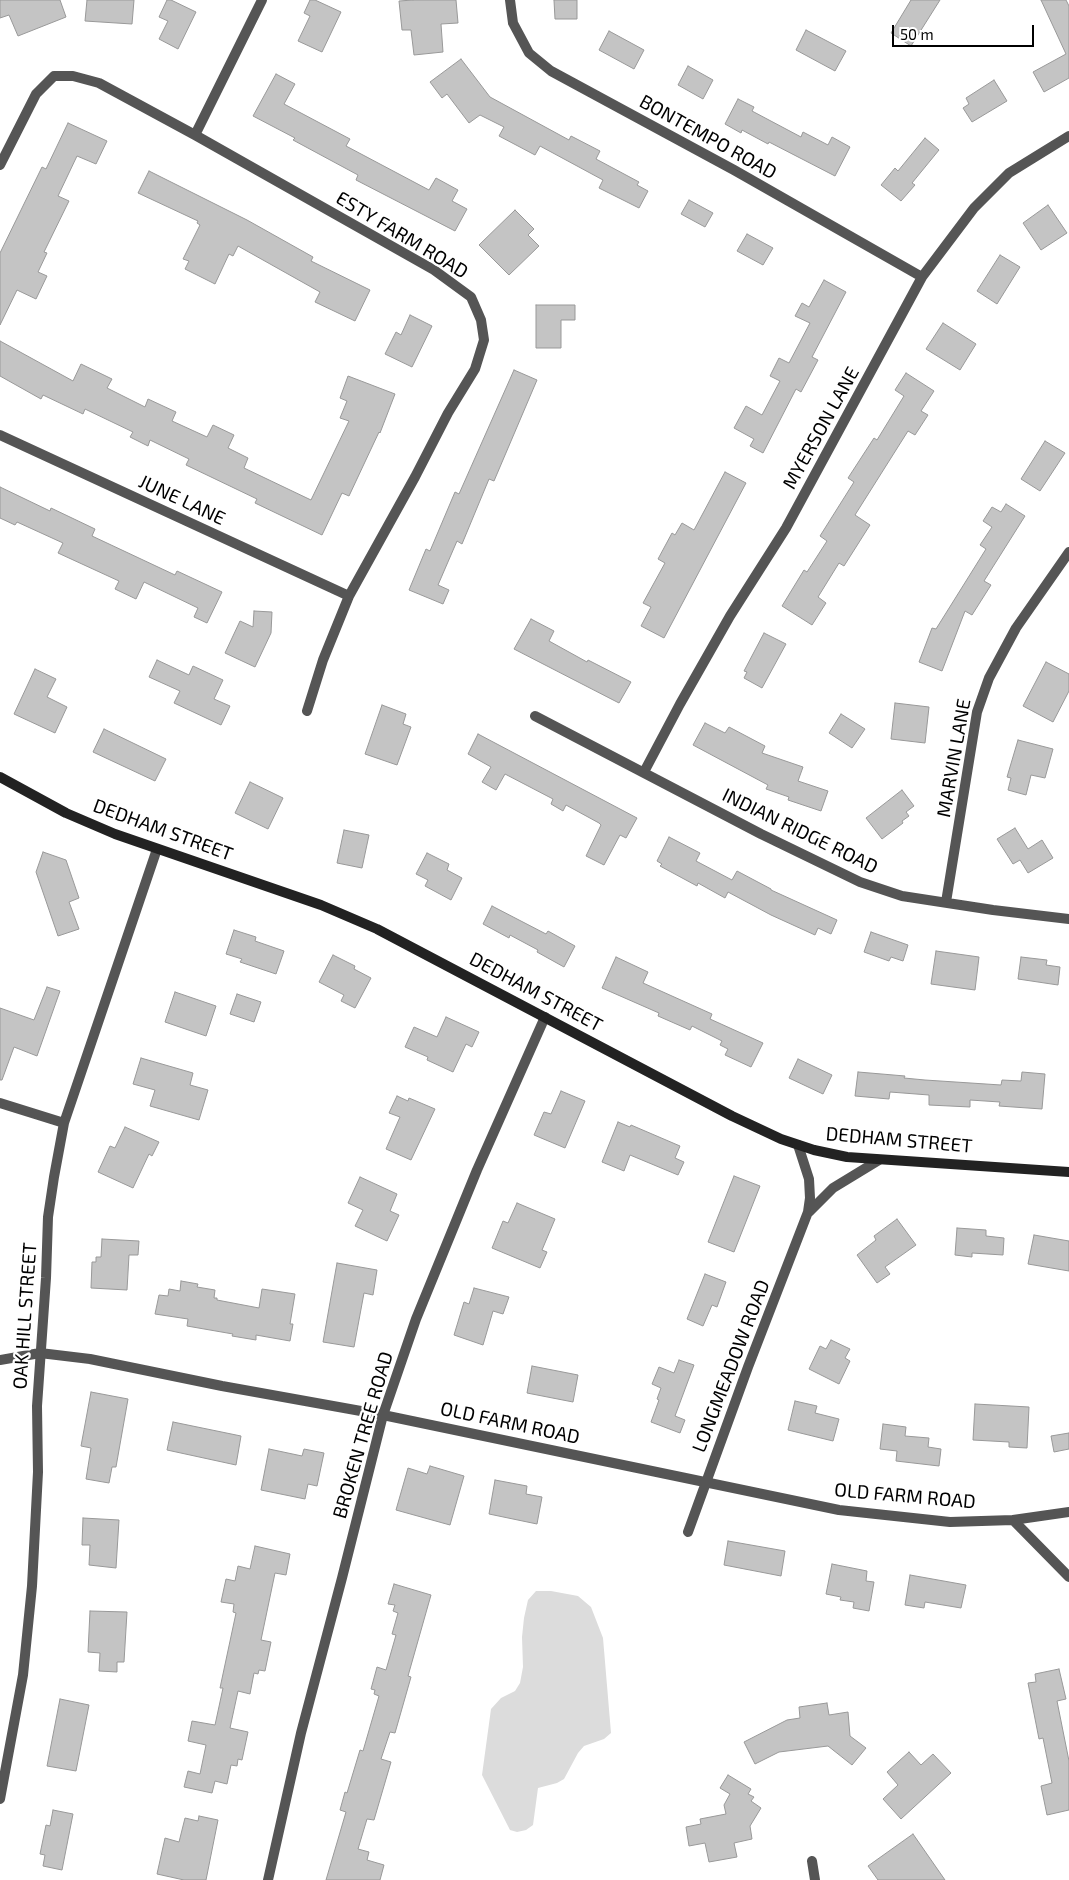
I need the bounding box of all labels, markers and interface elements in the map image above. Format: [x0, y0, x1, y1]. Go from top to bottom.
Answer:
scale bar [894, 15, 1036, 47]
text: 50 m [900, 25, 934, 43]
street label: BONTEMPO ROAD [636, 90, 780, 184]
street label: ESTY FARM ROAD [332, 187, 472, 283]
street label: MYERSON LANE [778, 363, 864, 493]
street label: JUNE LANE [135, 470, 229, 530]
street label: MARVIN LANE [932, 697, 976, 819]
street label: INDIAN RIDGE ROAD [718, 783, 882, 879]
street label: DEDHAM STREET [90, 794, 236, 866]
street label: DEDHAM STREET [466, 947, 606, 1037]
street label: DEDHAM STREET [825, 1122, 973, 1158]
street label: OAK HILL STREET [8, 1242, 42, 1390]
street label: LONGMEADOW ROAD [688, 1277, 774, 1455]
street label: BROKEN TREE ROAD [328, 1349, 398, 1521]
street label: OLD FARM ROAD [438, 1397, 582, 1449]
street label: OLD FARM ROAD [833, 1478, 977, 1514]

